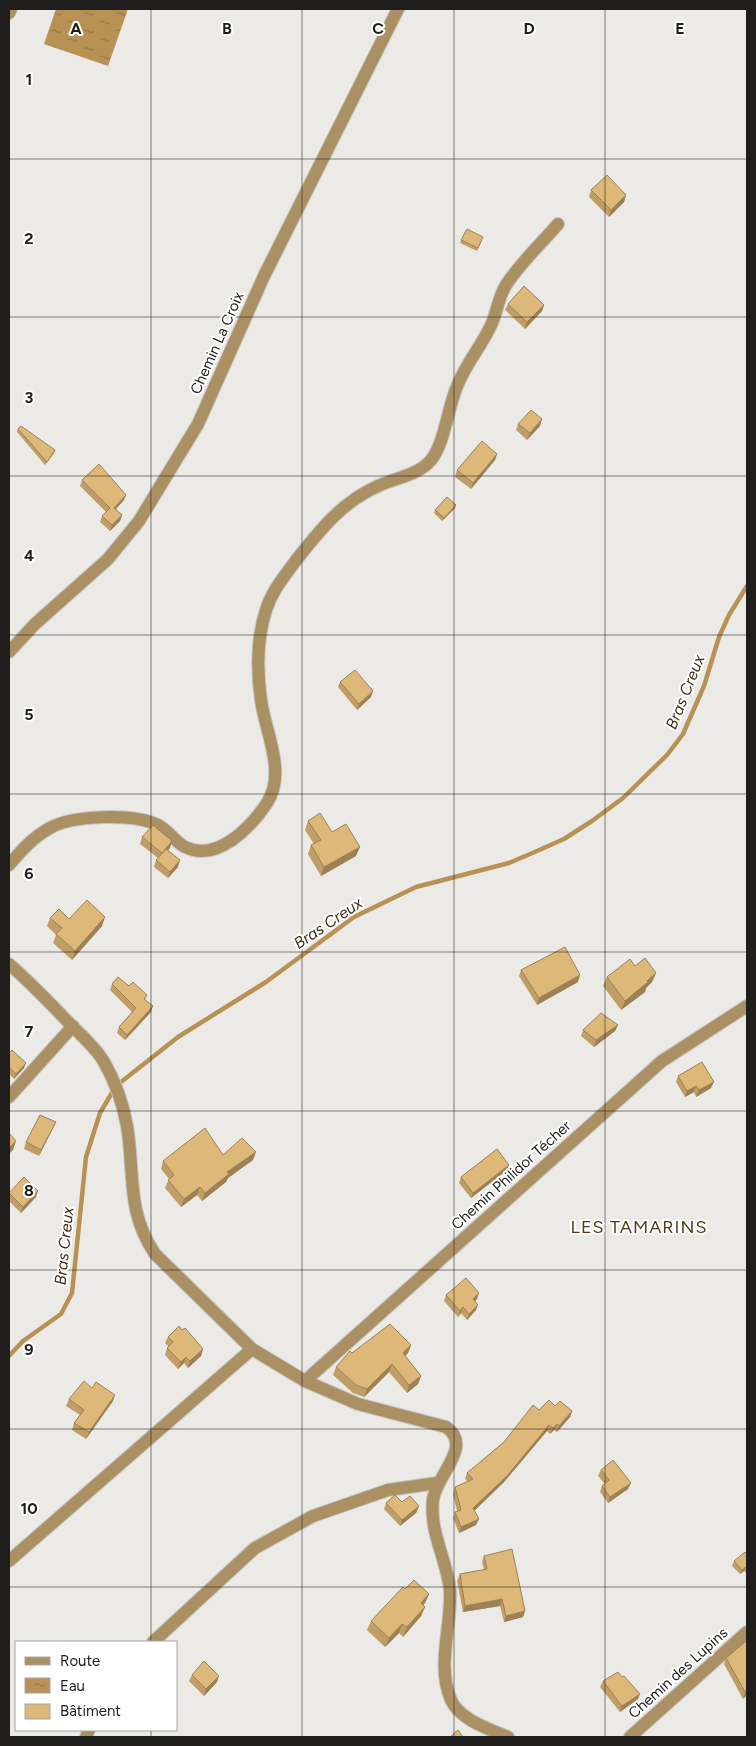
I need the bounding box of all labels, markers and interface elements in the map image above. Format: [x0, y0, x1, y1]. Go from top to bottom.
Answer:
text: A [70, 19, 82, 38]
text: B [222, 19, 232, 38]
text: C [372, 19, 384, 38]
text: D [523, 19, 535, 38]
text: E [675, 19, 685, 38]
text: 1 [26, 70, 32, 89]
text: 2 [24, 229, 34, 248]
street label: Chemin La Croix [186, 289, 248, 397]
text: 3 [25, 388, 34, 407]
text: 4 [24, 546, 34, 565]
water label: Bras Creux [662, 652, 709, 732]
text: 5 [24, 705, 34, 724]
text: 6 [24, 864, 34, 883]
water label: Bras Creux [290, 893, 366, 953]
text: 7 [25, 1022, 34, 1041]
street label: Chemin Philidor Técher [448, 1117, 574, 1233]
text: 8 [24, 1181, 34, 1200]
water label: Bras Creux [50, 1206, 78, 1286]
district label: LES TAMARINS [571, 1216, 707, 1238]
text: 9 [24, 1340, 34, 1359]
text: 10 [20, 1499, 38, 1518]
street label: Chemin des Lupins [625, 1624, 731, 1722]
legend [15, 1641, 178, 1731]
text: Route [60, 1652, 100, 1670]
text: Eau [60, 1677, 85, 1695]
text: Bâtiment [60, 1702, 121, 1720]

